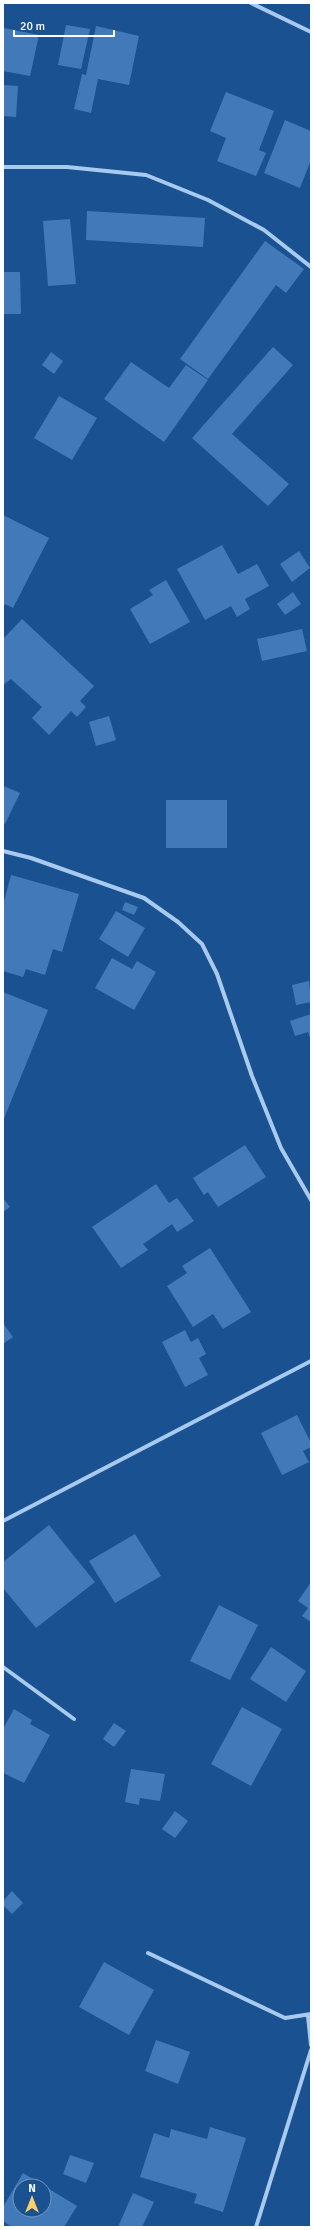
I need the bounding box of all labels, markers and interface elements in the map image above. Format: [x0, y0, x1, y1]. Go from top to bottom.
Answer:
scale bar [14, 12, 114, 38]
text: 20 m [20, 19, 45, 34]
north arrow [12, 2178, 52, 2218]
text: N [28, 2182, 36, 2195]

